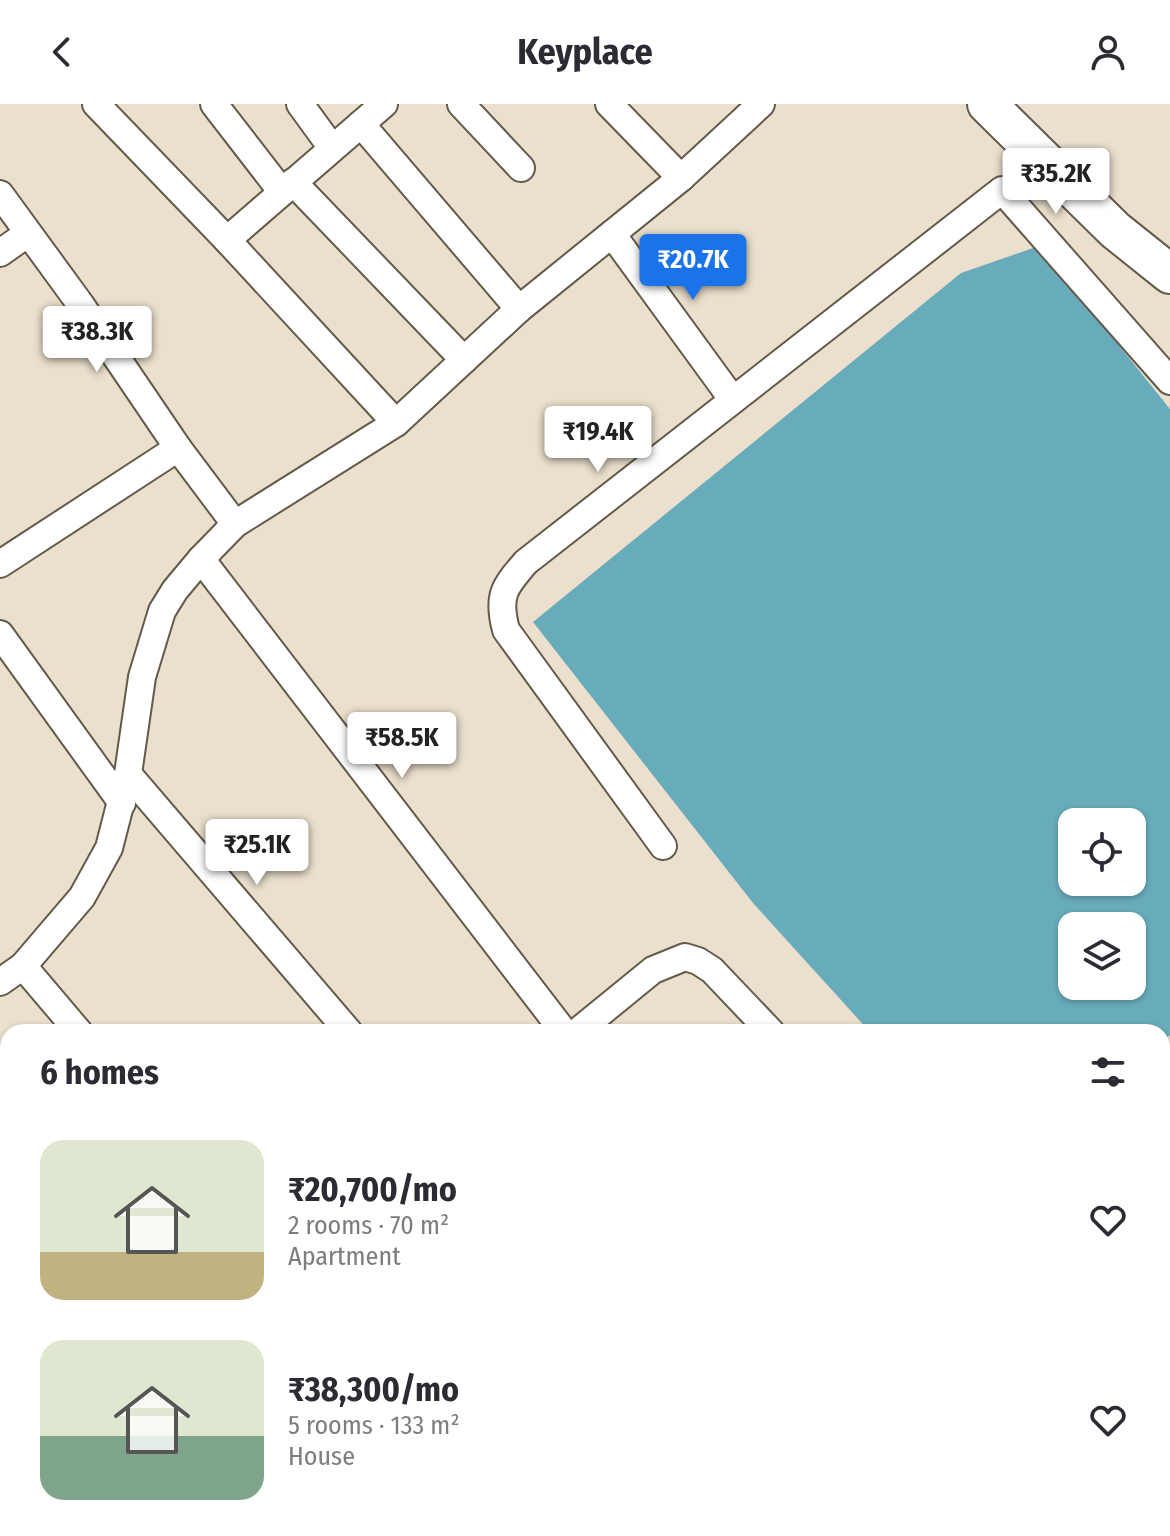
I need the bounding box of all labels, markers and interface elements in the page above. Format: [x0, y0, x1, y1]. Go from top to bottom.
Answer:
icon: back [40, 30, 84, 74]
text: Keyplace [517, 30, 653, 74]
icon: person [1086, 30, 1130, 74]
pin: ₹35.2K [991, 148, 1121, 216]
text: ₹35.2K [1021, 158, 1091, 189]
pin: ₹20.7K [628, 234, 758, 302]
text: ₹20.7K [657, 244, 729, 275]
pin: ₹38.3K [32, 306, 162, 374]
text: ₹38.3K [61, 316, 133, 347]
pin: ₹19.4K [533, 406, 663, 474]
text: ₹19.4K [562, 416, 634, 447]
pin: ₹58.5K [337, 712, 467, 780]
text: ₹58.5K [365, 722, 439, 753]
map controls [1058, 808, 1146, 1000]
button: locate [1058, 808, 1146, 896]
pin: ₹25.1K [192, 819, 322, 887]
text: ₹25.1K [224, 829, 290, 860]
button: layers [1058, 912, 1146, 1000]
icon: filters [1086, 1050, 1130, 1094]
text: 6 homes [40, 1052, 159, 1093]
text: ₹20,700/mo [288, 1169, 457, 1210]
icon: home [104, 1172, 200, 1268]
icon: heart [1086, 1198, 1130, 1242]
text: 2 rooms · 70 m² [288, 1210, 449, 1241]
text: Apartment [288, 1241, 401, 1272]
text: ₹38,300/mo [288, 1369, 459, 1410]
icon: home [104, 1372, 200, 1468]
icon: heart [1086, 1398, 1130, 1442]
text: 5 rooms · 133 m² [288, 1410, 460, 1441]
text: House [288, 1441, 355, 1472]

